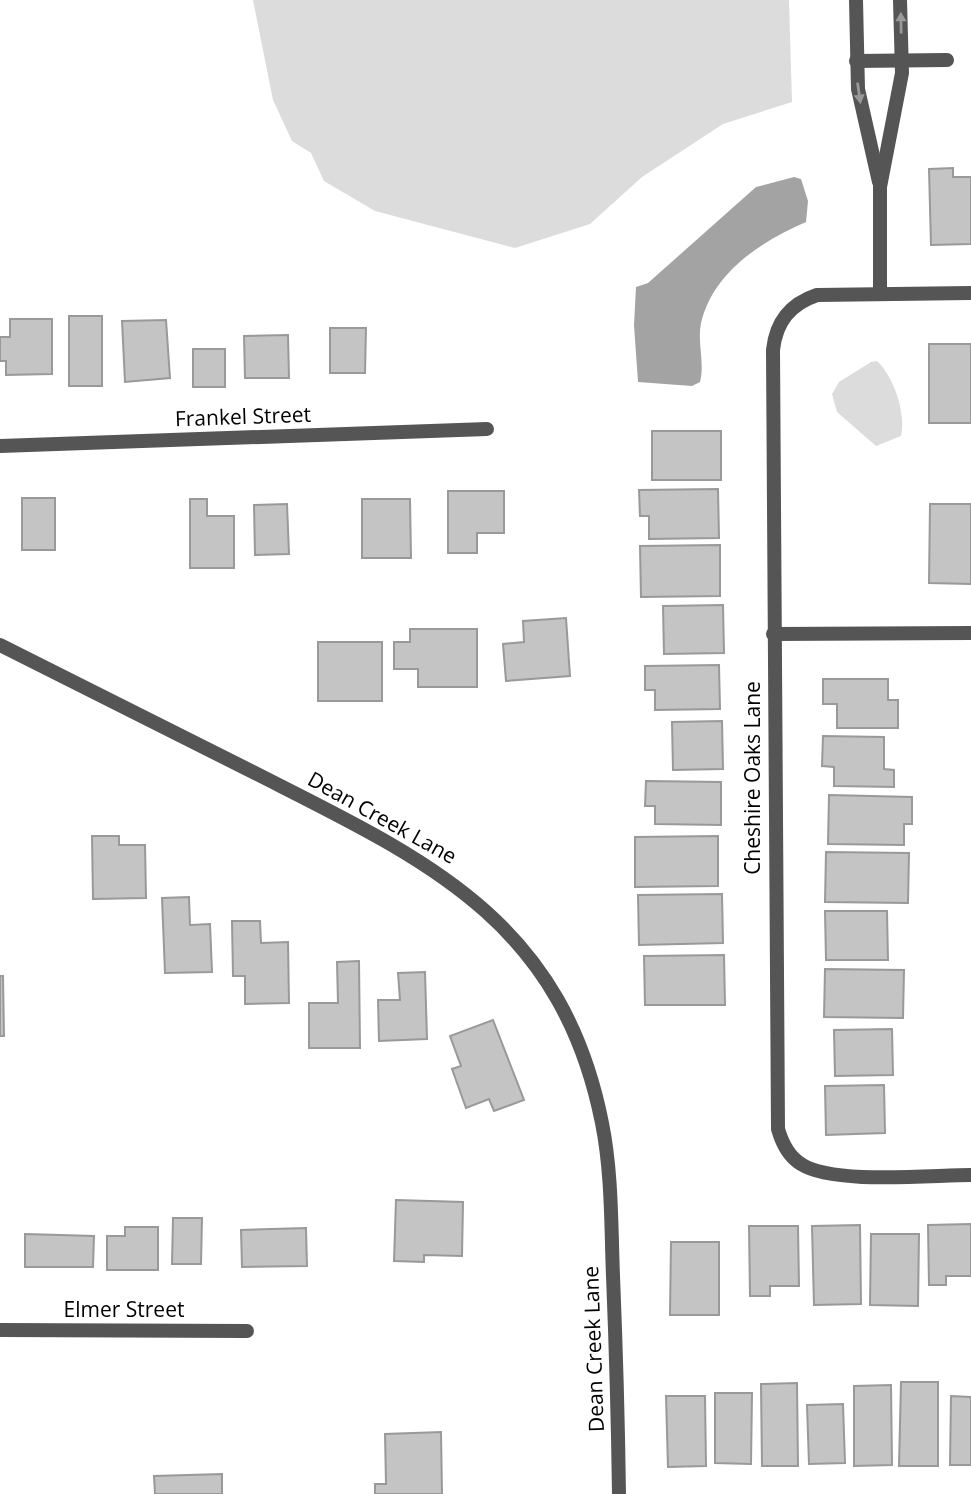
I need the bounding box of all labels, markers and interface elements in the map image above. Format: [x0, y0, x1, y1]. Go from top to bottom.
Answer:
one-way arrow [895, 12, 907, 34]
one-way arrow [854, 82, 865, 104]
street label: Frankel Street [174, 400, 312, 432]
street label: Cheshire Oaks Lane [738, 681, 766, 875]
street label: Dean Creek Lane [303, 765, 462, 870]
street label: Dean Creek Lane [576, 1265, 610, 1433]
street label: Elmer Street [64, 1295, 184, 1323]

